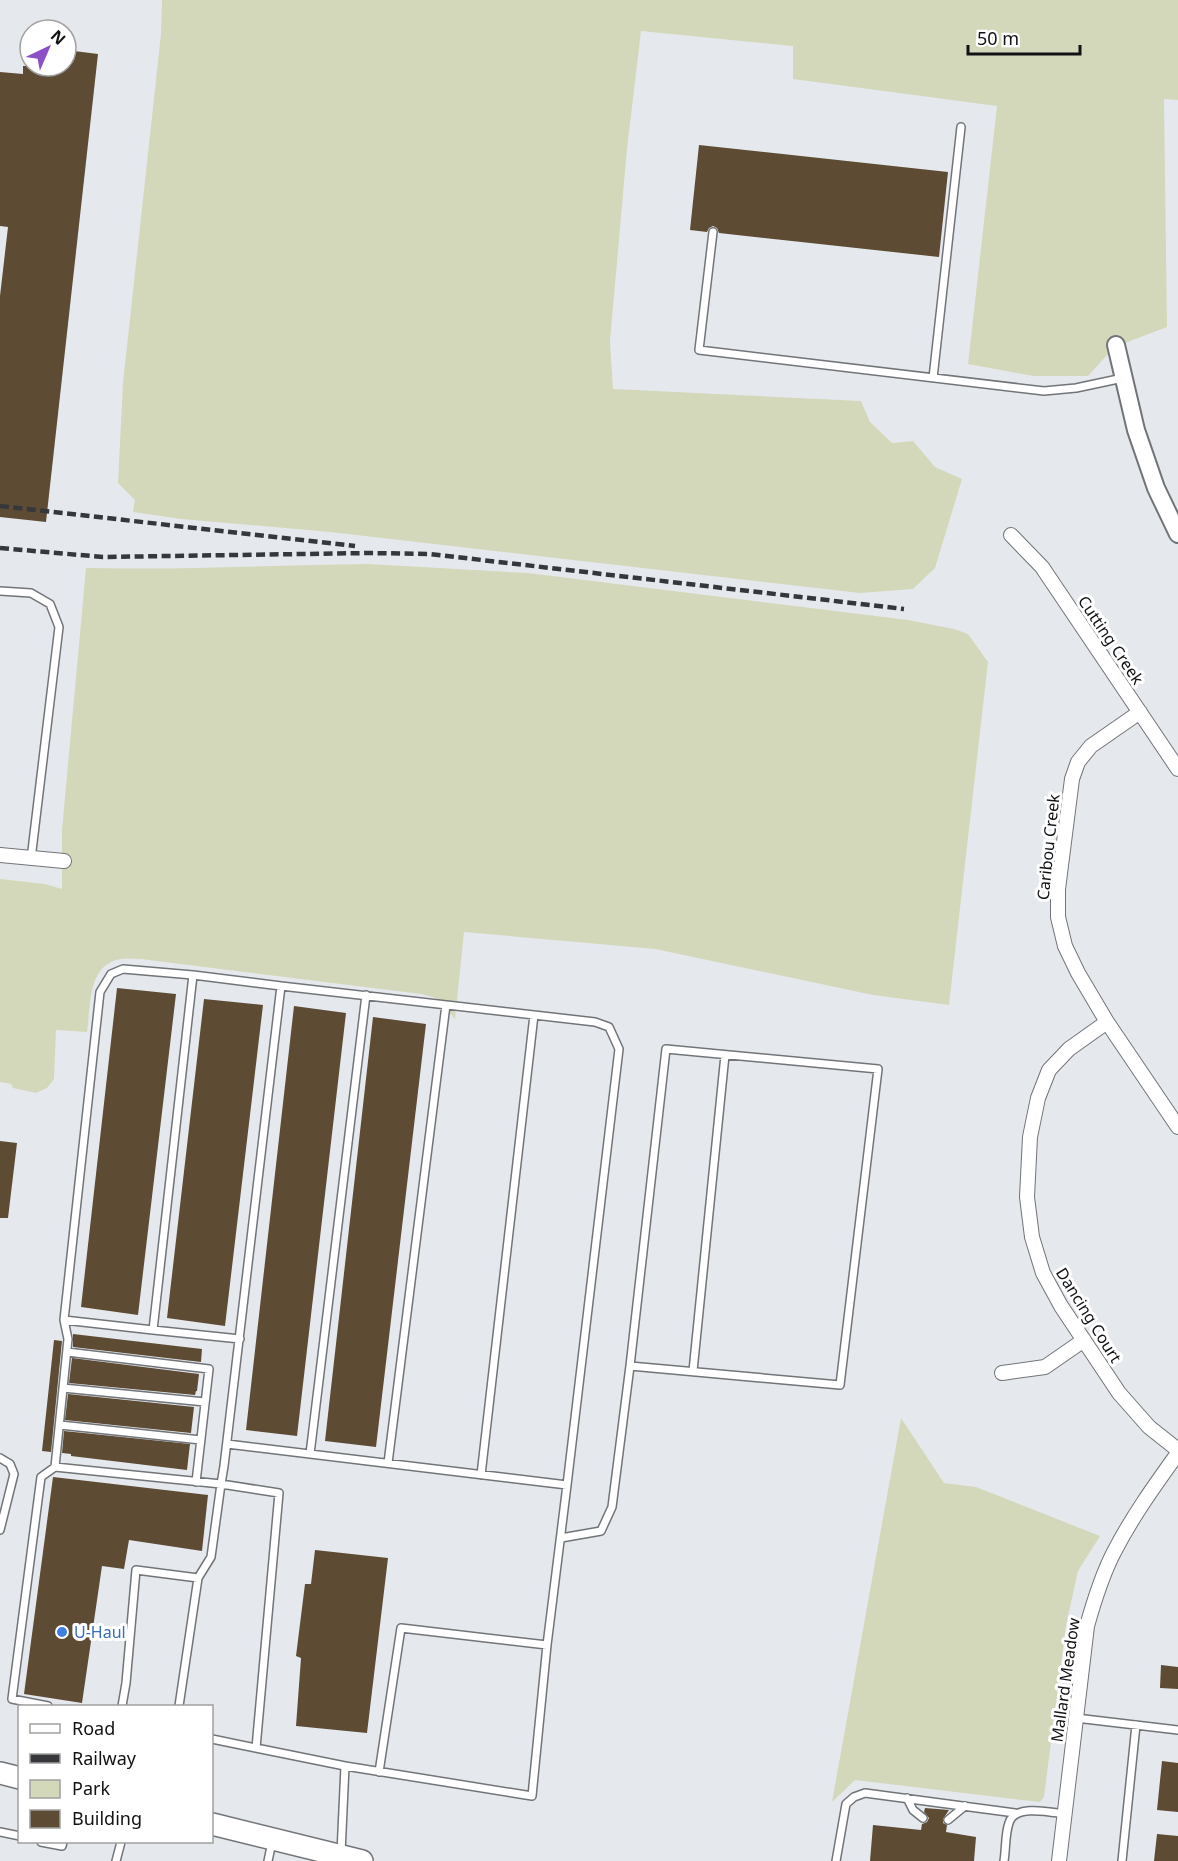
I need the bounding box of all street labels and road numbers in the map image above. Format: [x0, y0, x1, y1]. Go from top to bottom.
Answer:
street label: Cutting Creek [1073, 591, 1149, 689]
street label: Caribou Creek [1031, 792, 1065, 901]
street label: Dancing Court [1051, 1263, 1127, 1367]
street label: Mallard Meadow [1045, 1616, 1085, 1744]

